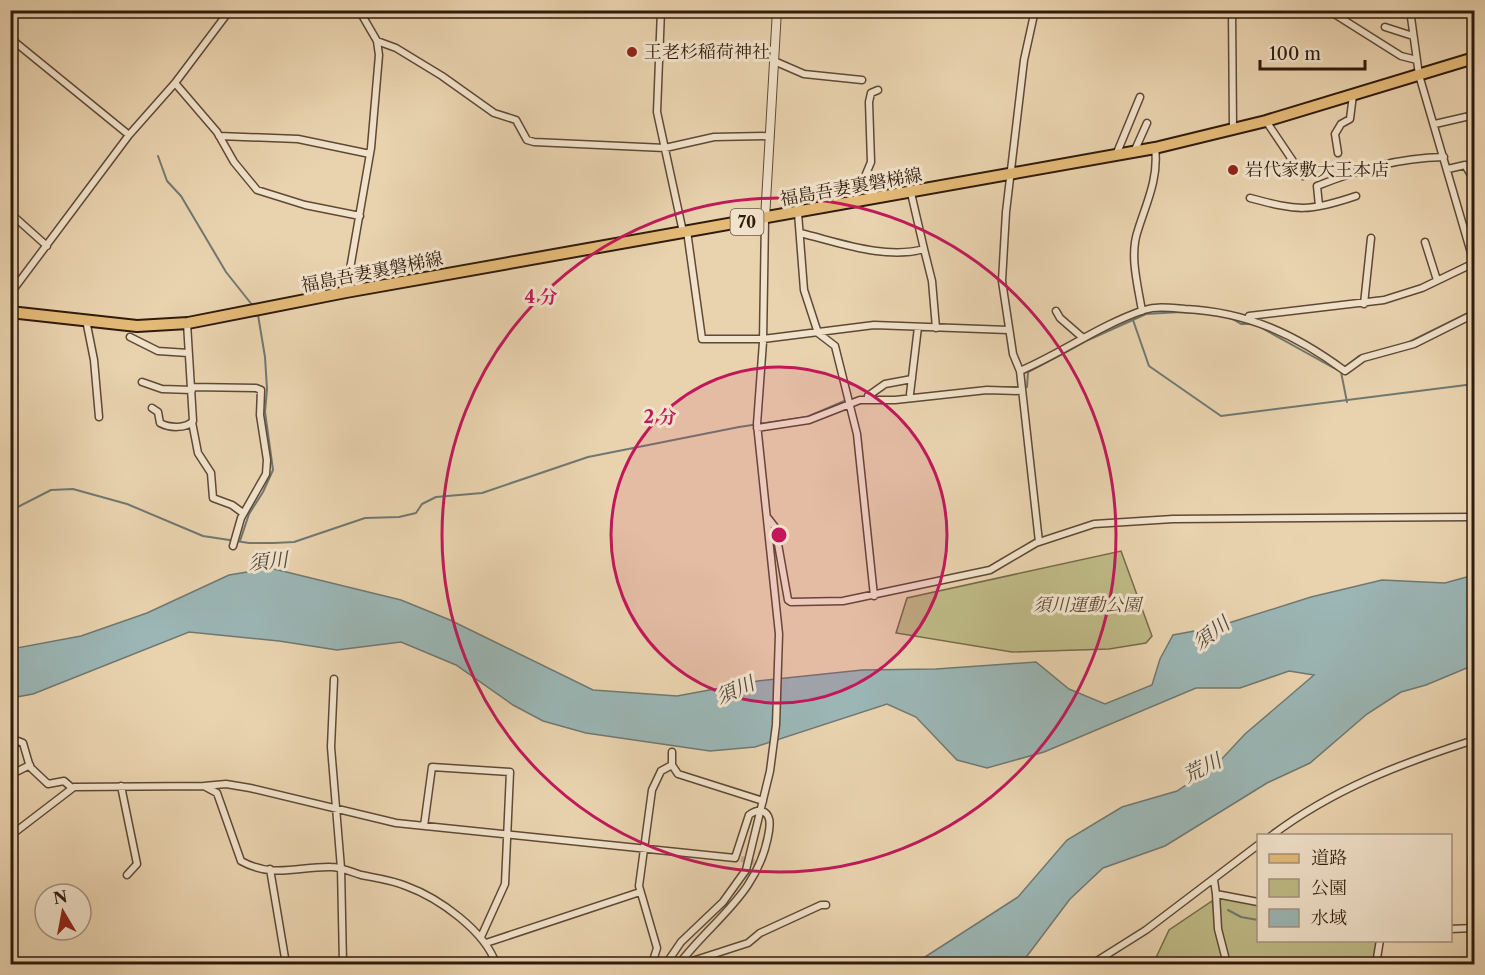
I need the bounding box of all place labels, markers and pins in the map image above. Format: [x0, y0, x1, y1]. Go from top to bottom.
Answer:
place label: 王老杉稲荷神社 [644, 41, 770, 63]
marker: 王老杉稲荷神社 [625, 45, 639, 59]
place label: 岩代家敷大王本店 [1245, 159, 1389, 181]
marker: 岩代家敷大王本店 [1226, 163, 1240, 177]
centre of rings [769, 525, 789, 545]

